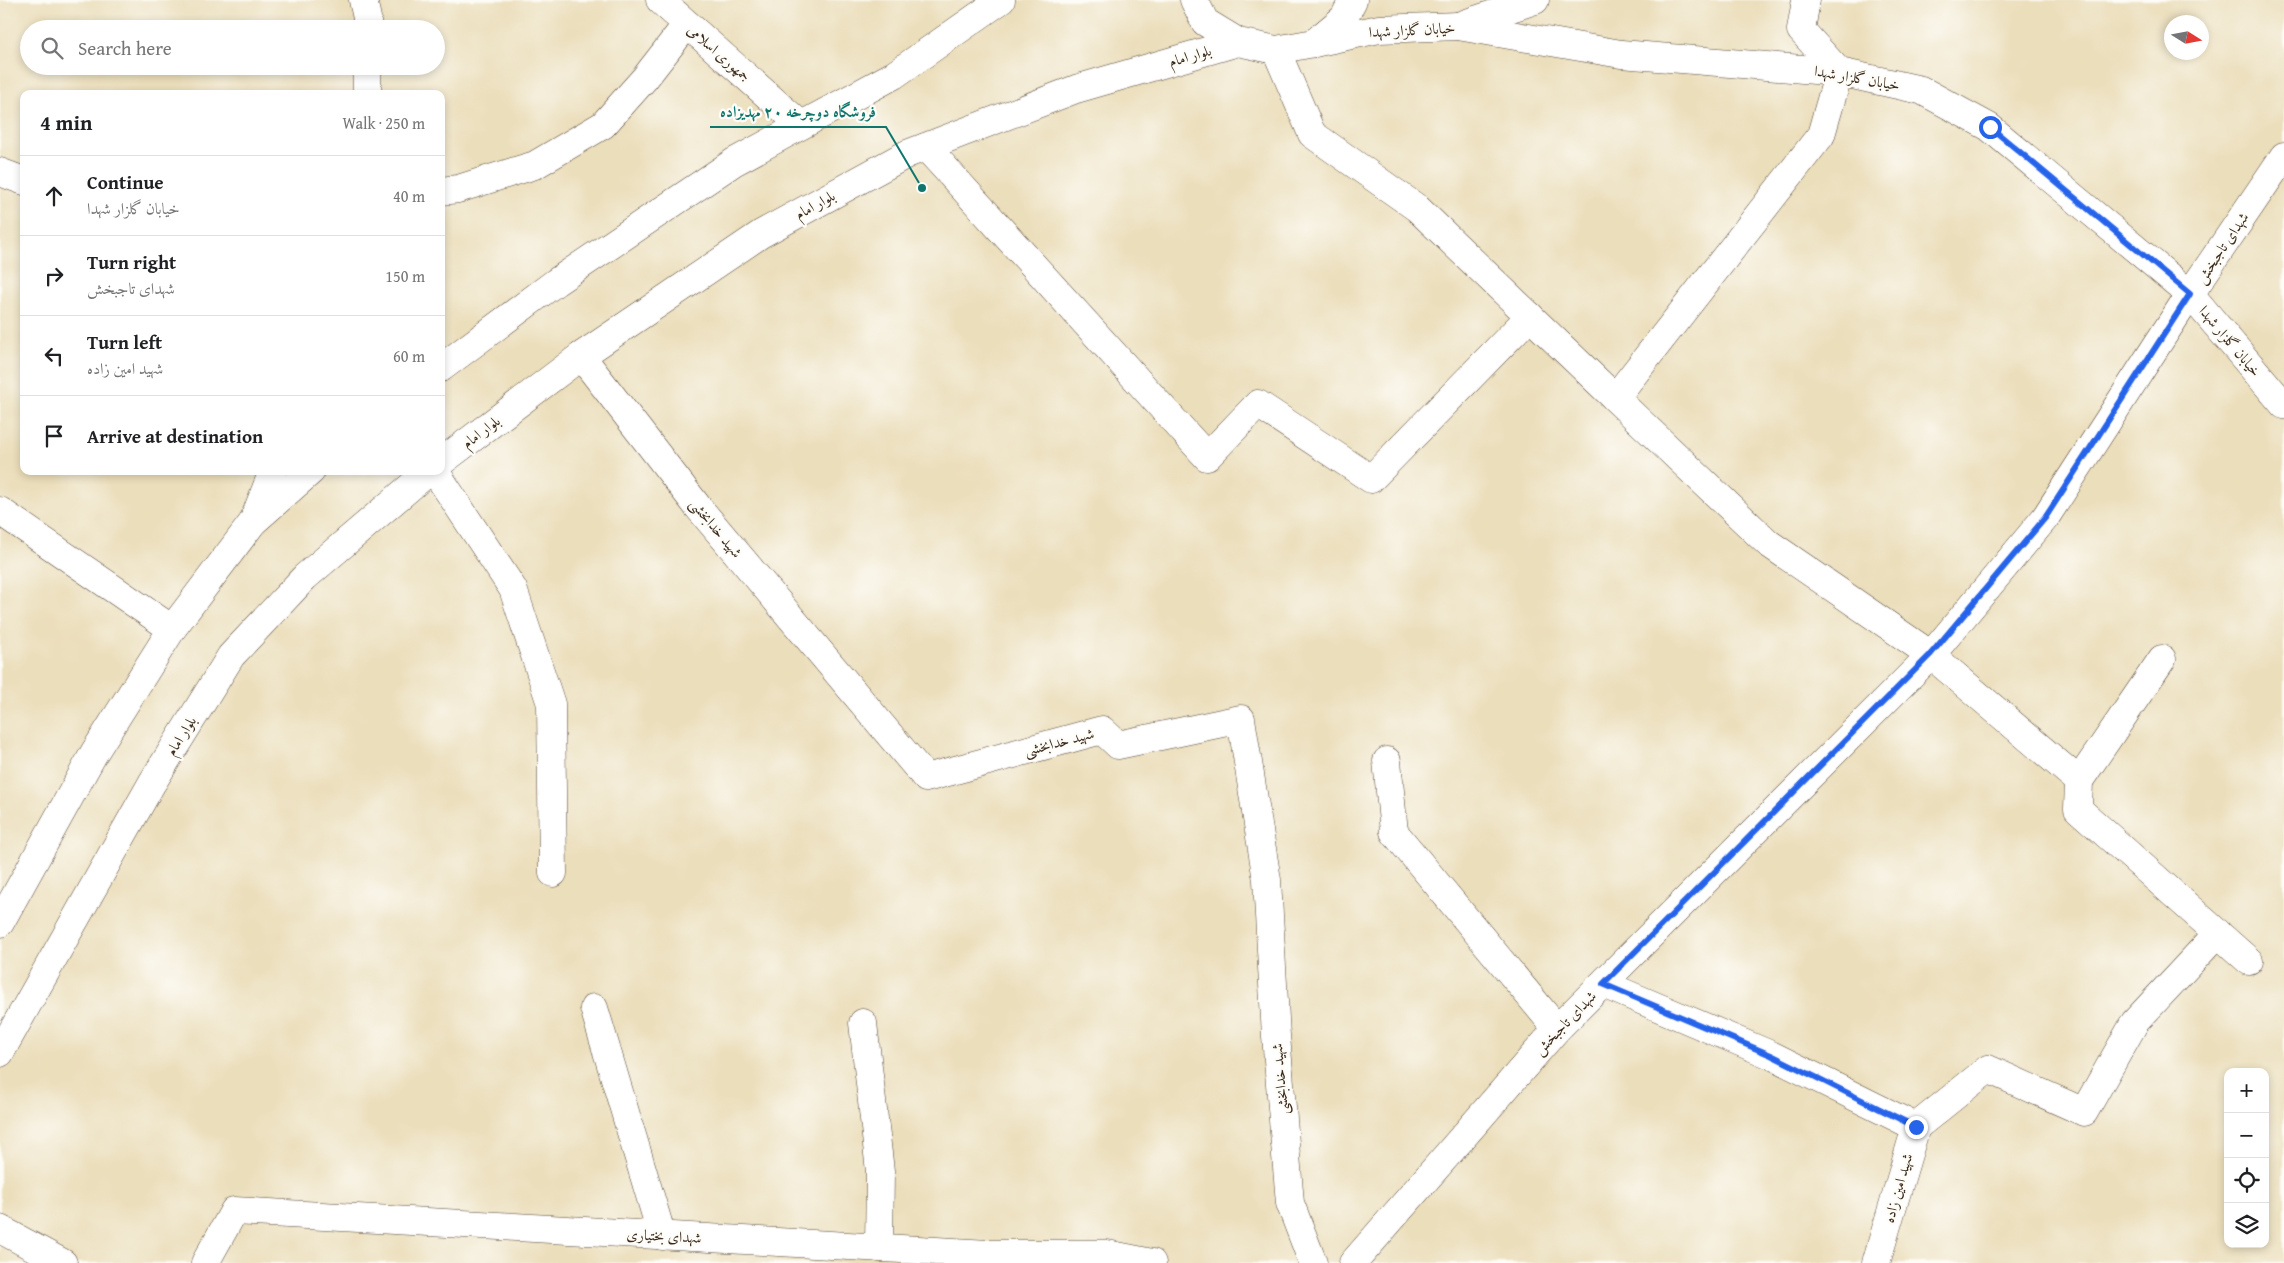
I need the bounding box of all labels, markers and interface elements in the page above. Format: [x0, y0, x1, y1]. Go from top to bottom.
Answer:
north arrow [2164, 15, 2209, 60]
street label: خیابان گلزار شهدا [1368, 17, 1456, 42]
street label: جمهوری اسلامی [683, 19, 756, 86]
search box [20, 20, 445, 75]
icon: search [38, 34, 66, 62]
text: Search here [78, 34, 172, 62]
street label: بلوار امام [1166, 39, 1215, 74]
street label: خیابان گلزار شهدا [1813, 60, 1902, 95]
callout: فروشگاه دوچرخه ۲۰ مهدیزاده [710, 96, 886, 127]
text: فروشگاه دوچرخه ۲۰ مهدیزاده [720, 99, 876, 123]
text: 4 min [40, 107, 92, 138]
text: Walk · 250 m [342, 111, 425, 135]
route start [1979, 116, 2002, 139]
text: Continue [87, 168, 164, 196]
icon: ahead [40, 182, 68, 210]
text: 40 m [393, 184, 425, 208]
street label: بلوار امام [791, 185, 840, 227]
text: خیابان گلزار شهدا [87, 196, 180, 220]
street label: شهدای تاجبخش [2190, 208, 2253, 288]
text: Turn right [87, 248, 176, 276]
icon: right [40, 262, 68, 290]
text: 150 m [385, 264, 425, 288]
text: شهدای تاجبخش [87, 276, 175, 300]
street label: خیابان گلزار شهدا [2194, 301, 2266, 381]
text: Turn left [87, 328, 162, 356]
icon: left [40, 342, 68, 370]
text: 60 m [393, 344, 425, 368]
text: شهید امین زاده [87, 356, 163, 380]
street label: بلوار امام [457, 410, 506, 455]
icon: arrive [40, 422, 68, 450]
text: Arrive at destination [87, 422, 263, 450]
street label: شهید خدابخشی [685, 493, 747, 563]
street label: بلوار امام [160, 712, 204, 761]
street label: شهید خدابخشی [1021, 722, 1097, 762]
street label: شهدای تاجبخش [1529, 986, 1601, 1060]
street label: شهید خدابخشی [1266, 1042, 1294, 1116]
map controls [2224, 1068, 2269, 1248]
button: + [2224, 1068, 2269, 1113]
button: − [2224, 1113, 2269, 1158]
route end [1905, 1116, 1928, 1139]
street label: شهید امین زاده [1878, 1151, 1917, 1225]
button: locate [2224, 1158, 2269, 1203]
button: layers [2224, 1203, 2269, 1248]
street label: شهدای بختیاری [626, 1223, 702, 1248]

